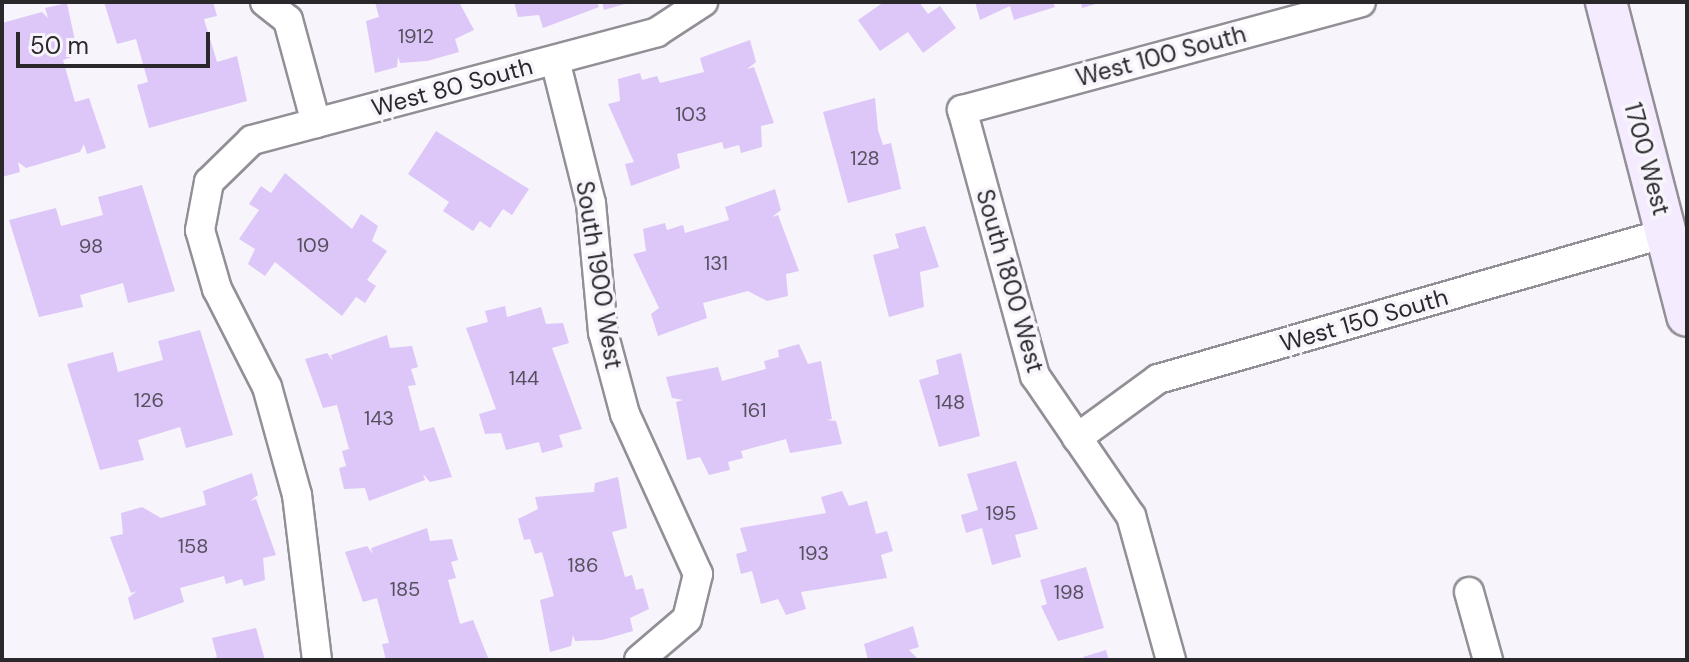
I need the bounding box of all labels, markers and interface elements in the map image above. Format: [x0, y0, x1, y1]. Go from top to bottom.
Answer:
scale bar [20, 16, 214, 66]
street label: West 100 South [1073, 19, 1249, 93]
house number: 1912 [398, 24, 434, 48]
text: 50 m [30, 30, 89, 61]
street label: West 80 South [368, 52, 536, 122]
street label: 1700 West [1618, 99, 1676, 219]
house number: 103 [675, 102, 707, 126]
house number: 128 [850, 146, 880, 170]
street label: South 1900 West [570, 179, 628, 371]
street label: South 1800 West [970, 186, 1050, 376]
house number: 109 [297, 233, 329, 257]
house number: 98 [79, 234, 103, 258]
house number: 131 [704, 251, 728, 275]
street label: West 150 South [1277, 282, 1451, 358]
house number: 144 [509, 366, 539, 390]
house number: 126 [134, 388, 164, 412]
house number: 148 [935, 390, 965, 414]
house number: 161 [741, 398, 767, 422]
house number: 143 [364, 406, 394, 430]
house number: 195 [986, 501, 1016, 525]
house number: 158 [178, 534, 208, 558]
house number: 193 [799, 541, 829, 565]
house number: 186 [568, 553, 598, 577]
house number: 185 [390, 577, 420, 601]
house number: 198 [1054, 580, 1084, 604]

